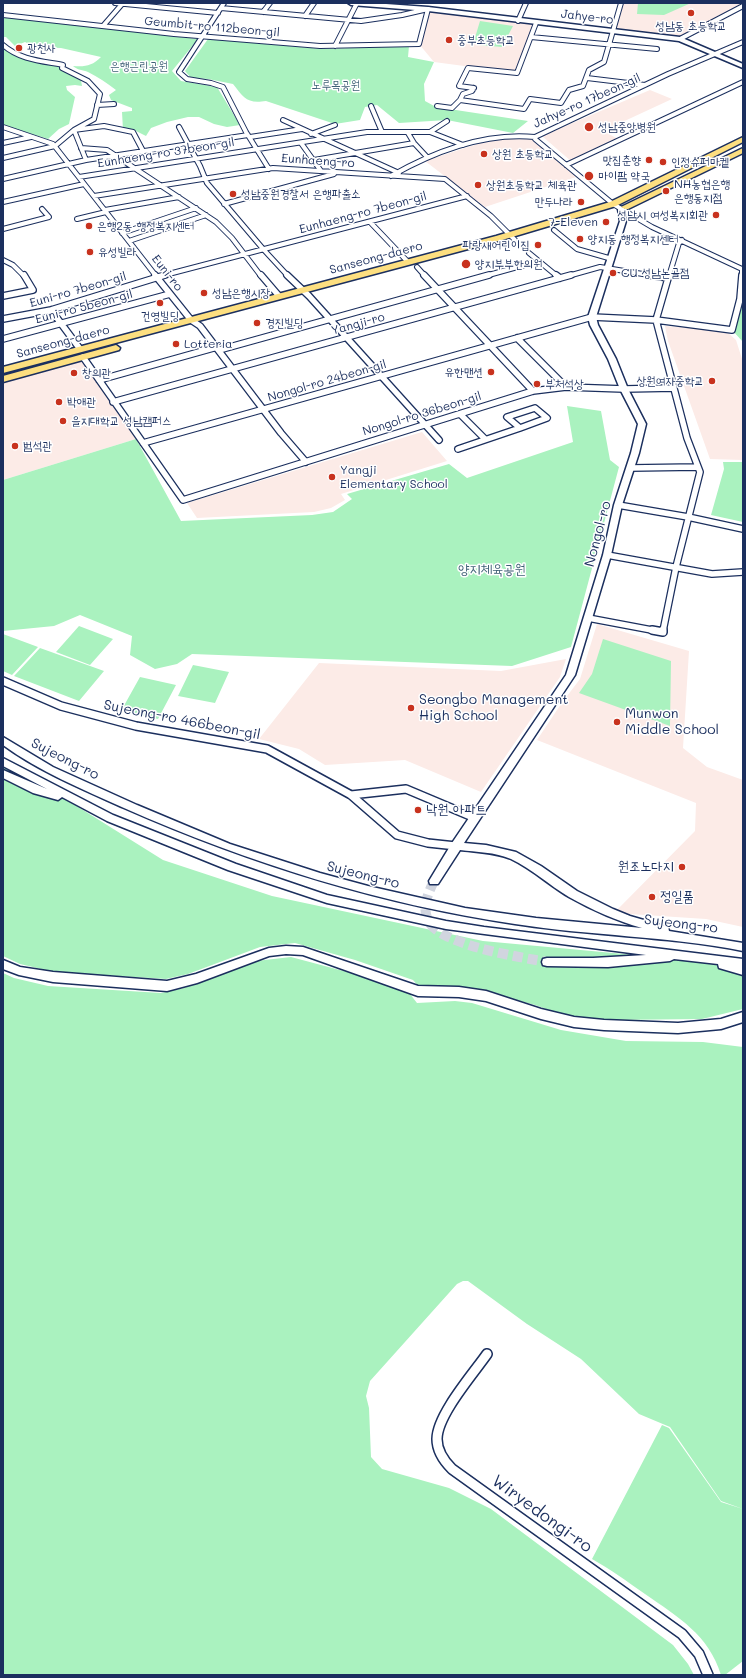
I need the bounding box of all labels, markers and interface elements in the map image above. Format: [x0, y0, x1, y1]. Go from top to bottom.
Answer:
street label: Jahye-ro [560, 7, 614, 27]
marker: 성남동 초등학교 [686, 8, 696, 18]
street label: Geumbit-ro 112beon-gil [144, 14, 280, 40]
place label: 성남동 초등학교 [655, 19, 727, 33]
place label: 중부초등학교 [457, 33, 515, 47]
marker: 중부초등학교 [444, 35, 454, 45]
place label: 광천사 [27, 41, 56, 55]
marker: 광천사 [14, 43, 24, 53]
park label: 은행근린공원 [110, 59, 168, 73]
street label: Jahye-ro 17beon-gil [531, 71, 643, 131]
park label: 노루목공원 [312, 78, 360, 92]
place label: 성남중앙병원 [598, 120, 656, 134]
marker: 성남중앙병원 [583, 121, 595, 133]
street label: Eunhaeng-ro 37beon-gil [96, 135, 236, 171]
place label: 상원 초등학교 [492, 147, 554, 161]
marker: 상원 초등학교 [479, 149, 489, 159]
street label: Eunhaeng-ro [281, 151, 355, 171]
place label: 맛집춘향 [602, 153, 641, 167]
marker: 맛집춘향 [644, 155, 654, 165]
place label: 인정슈퍼마켙 [671, 155, 729, 169]
marker: 인정슈퍼마켙 [658, 157, 668, 167]
place label: 마이팜 약국 [598, 169, 650, 183]
marker: 마이팜 약국 [583, 170, 595, 182]
place label: NH농협은행 은행동지점 [674, 177, 730, 205]
place label: 상원초등학교 체육관 [486, 178, 577, 192]
marker: 상원초등학교 체육관 [473, 180, 483, 190]
marker: NH농협은행 은행동지점 [661, 186, 671, 196]
place label: 성남중원경찰서 은행파출소 [241, 187, 361, 201]
marker: 성남중원경찰서 은행파출소 [228, 189, 238, 199]
street label: Eunhaeng-ro 7beon-gil [298, 189, 428, 237]
place label: 만두나라 [534, 195, 573, 209]
marker: 만두나라 [576, 197, 586, 207]
place label: 성남시 여성복지회관 [617, 208, 708, 222]
marker: 성남시 여성복지회관 [711, 210, 721, 220]
place label: 7-Eleven [549, 215, 598, 229]
marker: 7-Eleven [601, 217, 611, 227]
place label: 은행2동 행정복지센터 [97, 219, 194, 233]
marker: 은행2동 행정복지센터 [84, 221, 94, 231]
place label: 양지동 행정복지센터 [588, 232, 679, 246]
marker: 양지동 행정복지센터 [575, 234, 585, 244]
place label: 파랑새어린이집 [462, 238, 530, 252]
street label: Sanseong-daero [328, 239, 424, 277]
marker: 파랑새어린이집 [533, 240, 543, 250]
place label: 유성빌라 [98, 245, 137, 259]
marker: 유성빌라 [85, 247, 95, 257]
street label: Euni-ro [148, 252, 186, 294]
place label: 양지부부한의원 [475, 257, 543, 271]
marker: 양지부부한의원 [460, 258, 472, 270]
place label: CU 성남논골점 [621, 266, 690, 280]
marker: CU 성남논골점 [608, 268, 618, 278]
street label: Euni-ro 7beon-gil [28, 269, 128, 311]
place label: 성남은행시장 [212, 286, 270, 300]
street label: Euni-ro 5beon-gil [34, 287, 134, 327]
marker: 성남은행시장 [199, 288, 209, 298]
marker: 건영빌딩 [155, 298, 165, 308]
place label: 건영빌딩 [141, 309, 179, 323]
street label: Yangji-ro [330, 310, 386, 338]
place label: 경진빌딩 [265, 316, 304, 330]
marker: 경진빌딩 [252, 318, 262, 328]
street label: Sanseong-daero [15, 323, 111, 361]
place label: Lotteria [184, 337, 233, 351]
marker: Lotteria [171, 339, 181, 349]
street label: Nongol-ro 24beon-gil [266, 357, 388, 405]
place label: 유한맨션 [444, 365, 483, 379]
place label: 창의관 [82, 366, 111, 380]
marker: 유한맨션 [486, 367, 496, 377]
marker: 창의관 [69, 368, 79, 378]
place label: 상원여자중학교 [636, 374, 704, 388]
marker: 상원여자중학교 [707, 376, 717, 386]
place label: 부처석상 [545, 377, 584, 391]
marker: 부처석상 [532, 379, 542, 389]
street label: Nongol-ro 36beon-gil [361, 389, 483, 439]
place label: 박애관 [67, 395, 96, 409]
marker: 박애관 [54, 397, 64, 407]
place label: 을지대학교 성남캠퍼스 [71, 414, 171, 428]
marker: 을지대학교 성남캠퍼스 [58, 416, 68, 426]
place label: 범석관 [23, 439, 52, 453]
marker: 범석관 [10, 441, 20, 451]
place label: Yangji Elementary School [340, 463, 448, 491]
marker: Yangji Elementary School [327, 472, 337, 482]
street label: Nongol-ro [581, 499, 615, 569]
park label: 양지체육공원 [458, 562, 526, 578]
place label: Seongbo Management High School [419, 692, 568, 724]
street label: Sujeong-ro 466beon-gil [102, 697, 262, 743]
marker: Seongbo Management High School [406, 703, 416, 713]
place label: Munwon Middle School [625, 706, 719, 738]
marker: Munwon Middle School [612, 717, 622, 727]
street label: Sujeong-ro [28, 735, 102, 783]
place label: 낙원 아파트 [426, 802, 487, 818]
marker: 낙원 아파트 [413, 805, 423, 815]
street label: Sujeong-ro [325, 858, 401, 892]
place label: 원조노다지 [618, 859, 674, 875]
marker: 원조노다지 [677, 862, 687, 872]
place label: 정일품 [660, 889, 694, 905]
marker: 정일품 [647, 892, 657, 902]
street label: Sujeong-ro [643, 911, 719, 937]
street label: Wiryedongi-ro [488, 1471, 596, 1557]

